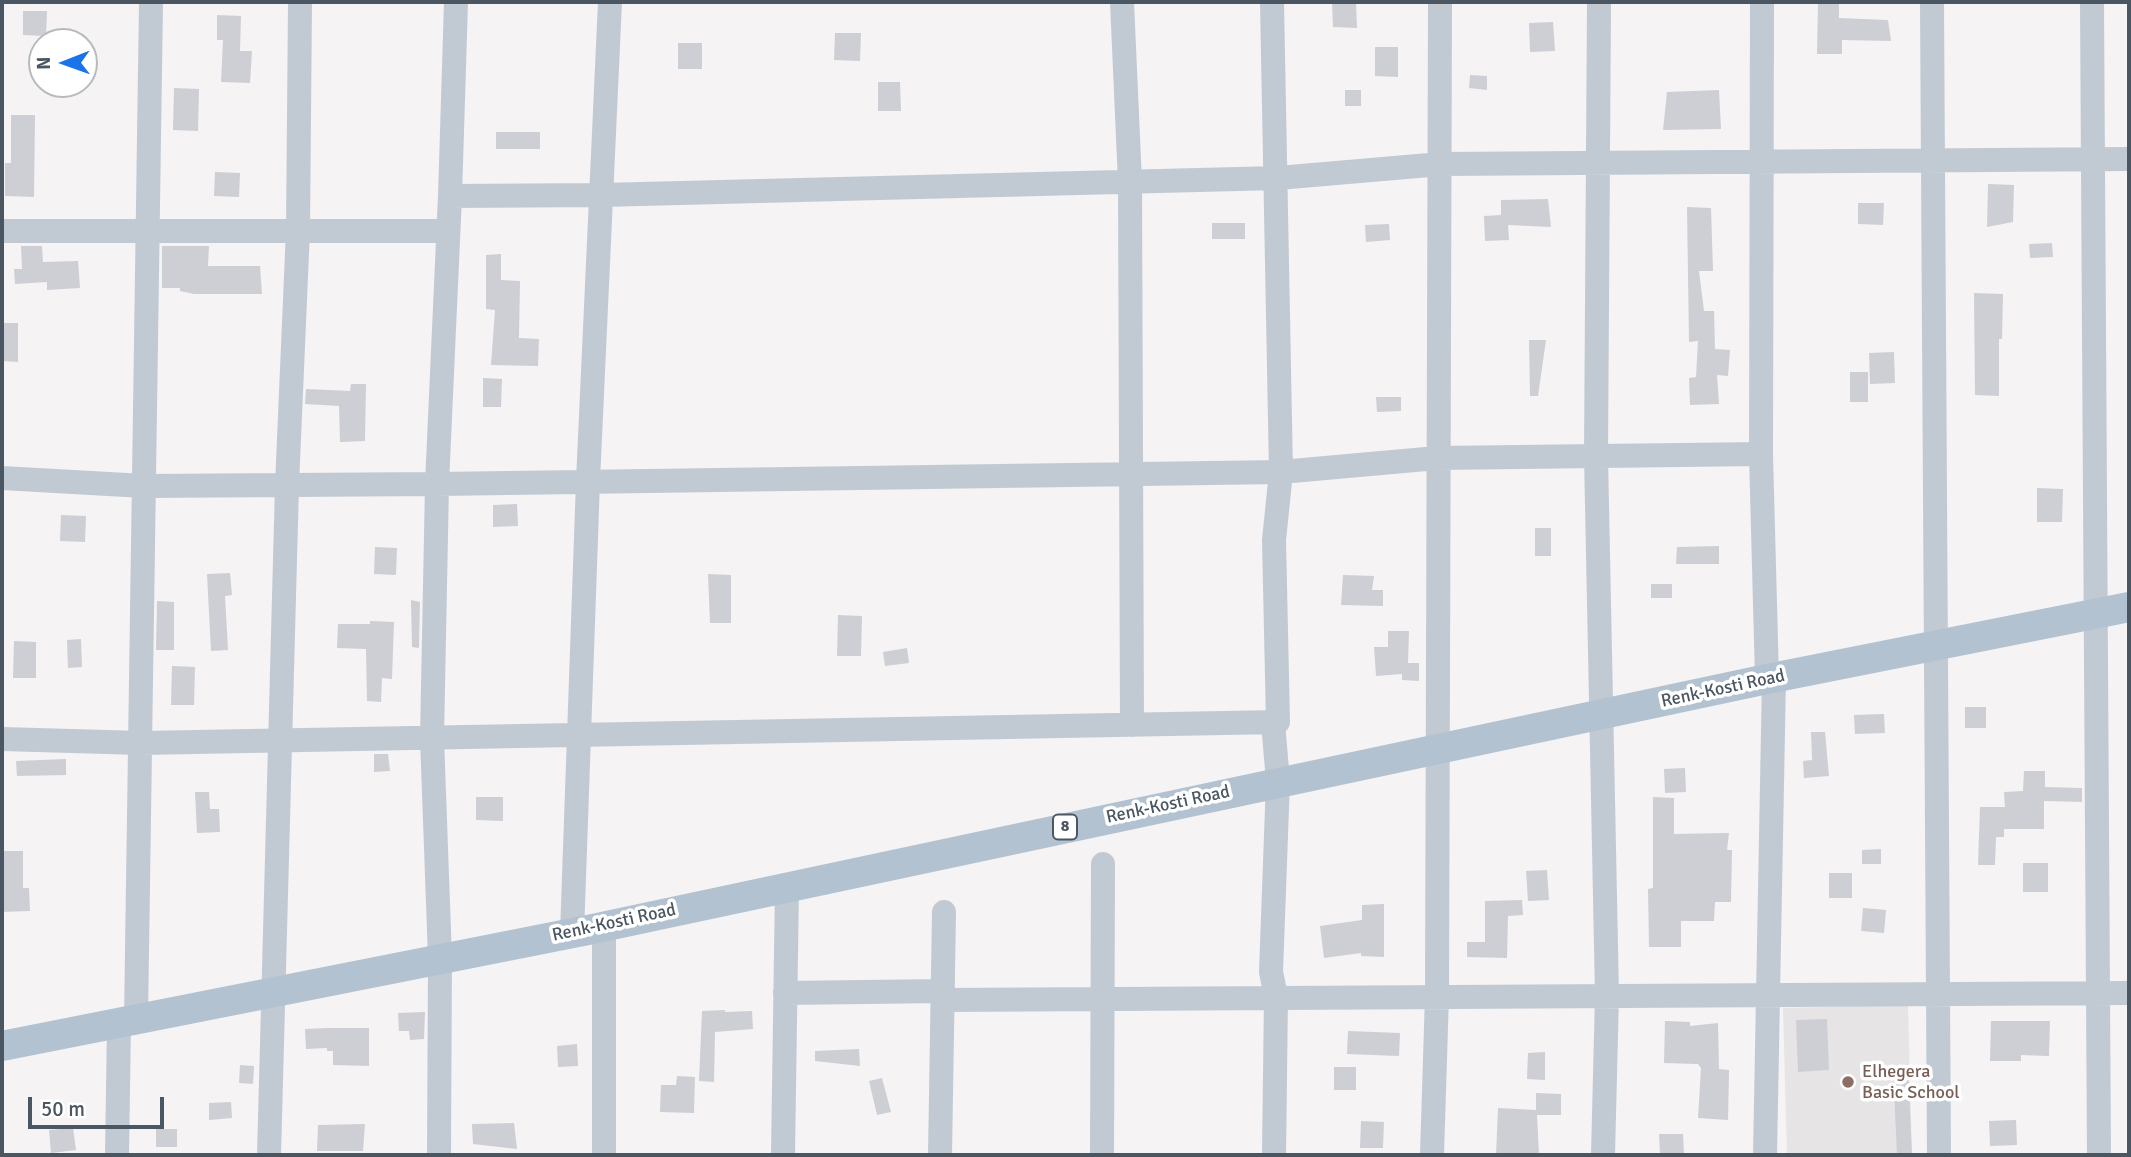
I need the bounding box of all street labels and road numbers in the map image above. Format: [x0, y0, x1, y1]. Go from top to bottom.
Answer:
street label: Renk-Kosti Road [1659, 665, 1787, 713]
street label: Renk-Kosti Road [1104, 781, 1232, 829]
road number: 8 [1053, 814, 1077, 840]
street label: Renk-Kosti Road [550, 899, 678, 947]

